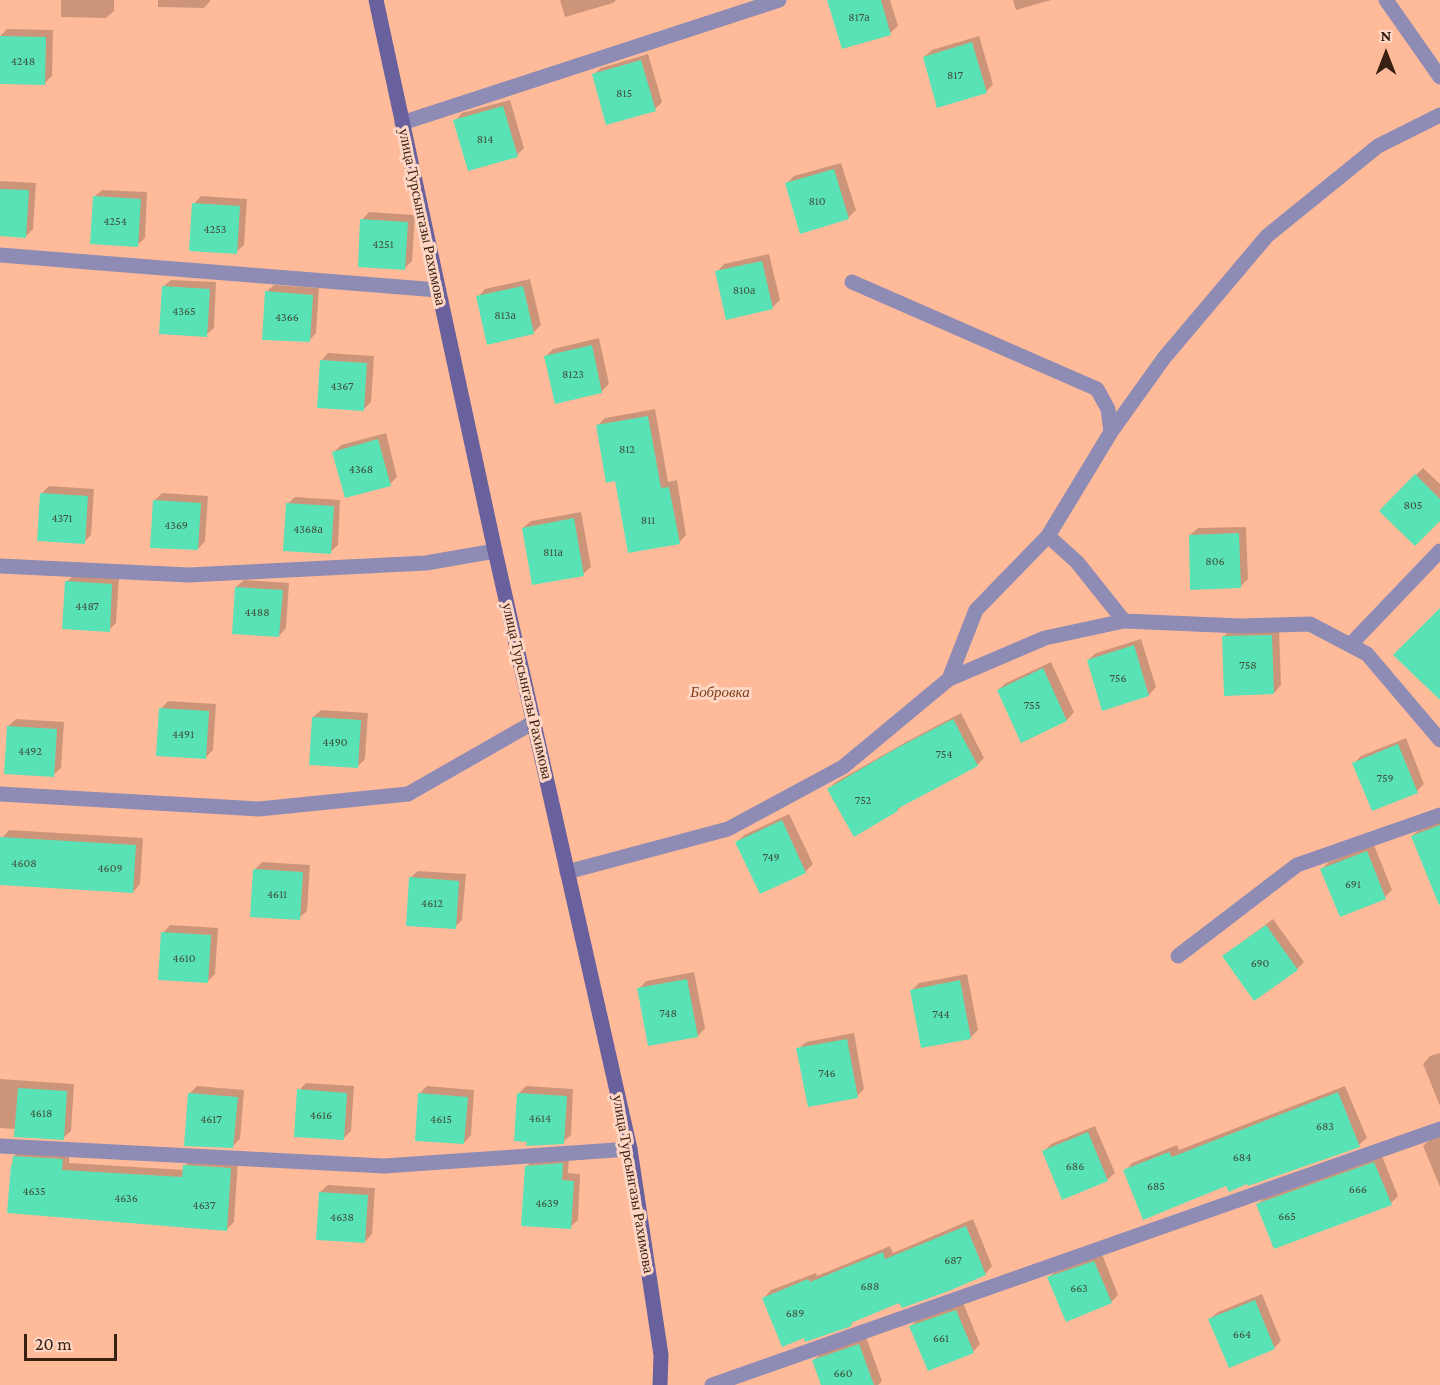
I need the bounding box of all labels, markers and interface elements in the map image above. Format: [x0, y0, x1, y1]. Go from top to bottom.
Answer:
house number: 817а [848, 10, 870, 24]
north arrow [1356, 24, 1416, 84]
text: N [1381, 27, 1391, 44]
house number: 4248 [11, 54, 35, 68]
house number: 817 [947, 68, 963, 82]
house number: 815 [616, 86, 632, 100]
street label: улица Турсынгазы Рахимова [394, 127, 450, 307]
house number: 814 [477, 132, 493, 146]
house number: 810 [808, 194, 826, 208]
house number: 4254 [103, 214, 127, 228]
house number: 4253 [204, 222, 226, 236]
house number: 4251 [372, 237, 394, 251]
house number: 810а [733, 283, 755, 297]
house number: 4365 [172, 304, 196, 318]
house number: 813а [494, 308, 516, 322]
house number: 4366 [275, 310, 299, 324]
house number: 8123 [562, 367, 584, 381]
house number: 4367 [331, 379, 353, 393]
house number: 812 [619, 442, 635, 456]
house number: 4368 [349, 462, 373, 476]
house number: 805 [1404, 498, 1422, 512]
house number: 4371 [51, 511, 73, 525]
house number: 811 [641, 513, 655, 527]
house number: 4369 [164, 518, 188, 532]
house number: 4368а [293, 522, 323, 536]
house number: 811а [543, 545, 563, 559]
house number: 806 [1205, 554, 1225, 568]
house number: 4487 [75, 599, 99, 613]
street label: улица Турсынгазы Рахимова [498, 601, 556, 781]
house number: 4488 [244, 605, 270, 619]
house number: 758 [1239, 658, 1257, 672]
house number: 756 [1109, 671, 1127, 685]
park label: Бобровка [690, 683, 750, 701]
house number: 755 [1024, 698, 1040, 712]
house number: 4491 [172, 727, 194, 741]
house number: 4490 [322, 735, 348, 749]
house number: 4492 [18, 744, 42, 758]
house number: 754 [935, 747, 953, 761]
house number: 759 [1377, 771, 1393, 785]
house number: 752 [855, 793, 871, 807]
house number: 749 [762, 850, 780, 864]
house number: 4608 [11, 856, 37, 870]
house number: 4609 [97, 861, 123, 875]
house number: 691 [1345, 877, 1361, 891]
house number: 4611 [267, 887, 287, 901]
house number: 4612 [421, 896, 443, 910]
house number: 4610 [173, 951, 195, 965]
house number: 690 [1251, 956, 1269, 970]
house number: 748 [659, 1006, 677, 1020]
house number: 744 [932, 1007, 950, 1021]
house number: 746 [818, 1066, 836, 1080]
street label: улица Турсынгазы Рахимова [608, 1093, 658, 1275]
house number: 4618 [30, 1106, 52, 1120]
house number: 4616 [310, 1108, 332, 1122]
house number: 4614 [529, 1111, 551, 1125]
house number: 4617 [200, 1112, 222, 1126]
house number: 4615 [430, 1112, 452, 1126]
house number: 683 [1316, 1119, 1334, 1133]
house number: 684 [1233, 1150, 1251, 1164]
house number: 686 [1066, 1159, 1084, 1173]
house number: 685 [1147, 1179, 1165, 1193]
house number: 666 [1349, 1182, 1367, 1196]
house number: 4635 [22, 1184, 46, 1198]
house number: 4636 [114, 1191, 138, 1205]
house number: 4639 [535, 1196, 559, 1210]
house number: 4637 [193, 1198, 215, 1212]
house number: 665 [1278, 1209, 1296, 1223]
house number: 4638 [330, 1210, 354, 1224]
house number: 687 [944, 1253, 962, 1267]
house number: 688 [860, 1279, 880, 1293]
house number: 663 [1070, 1281, 1088, 1295]
house number: 689 [786, 1306, 804, 1320]
scale bar [27, 1322, 120, 1360]
house number: 664 [1233, 1327, 1251, 1341]
house number: 661 [933, 1331, 949, 1345]
text: 20 m [35, 1334, 72, 1354]
house number: 660 [834, 1366, 852, 1380]

